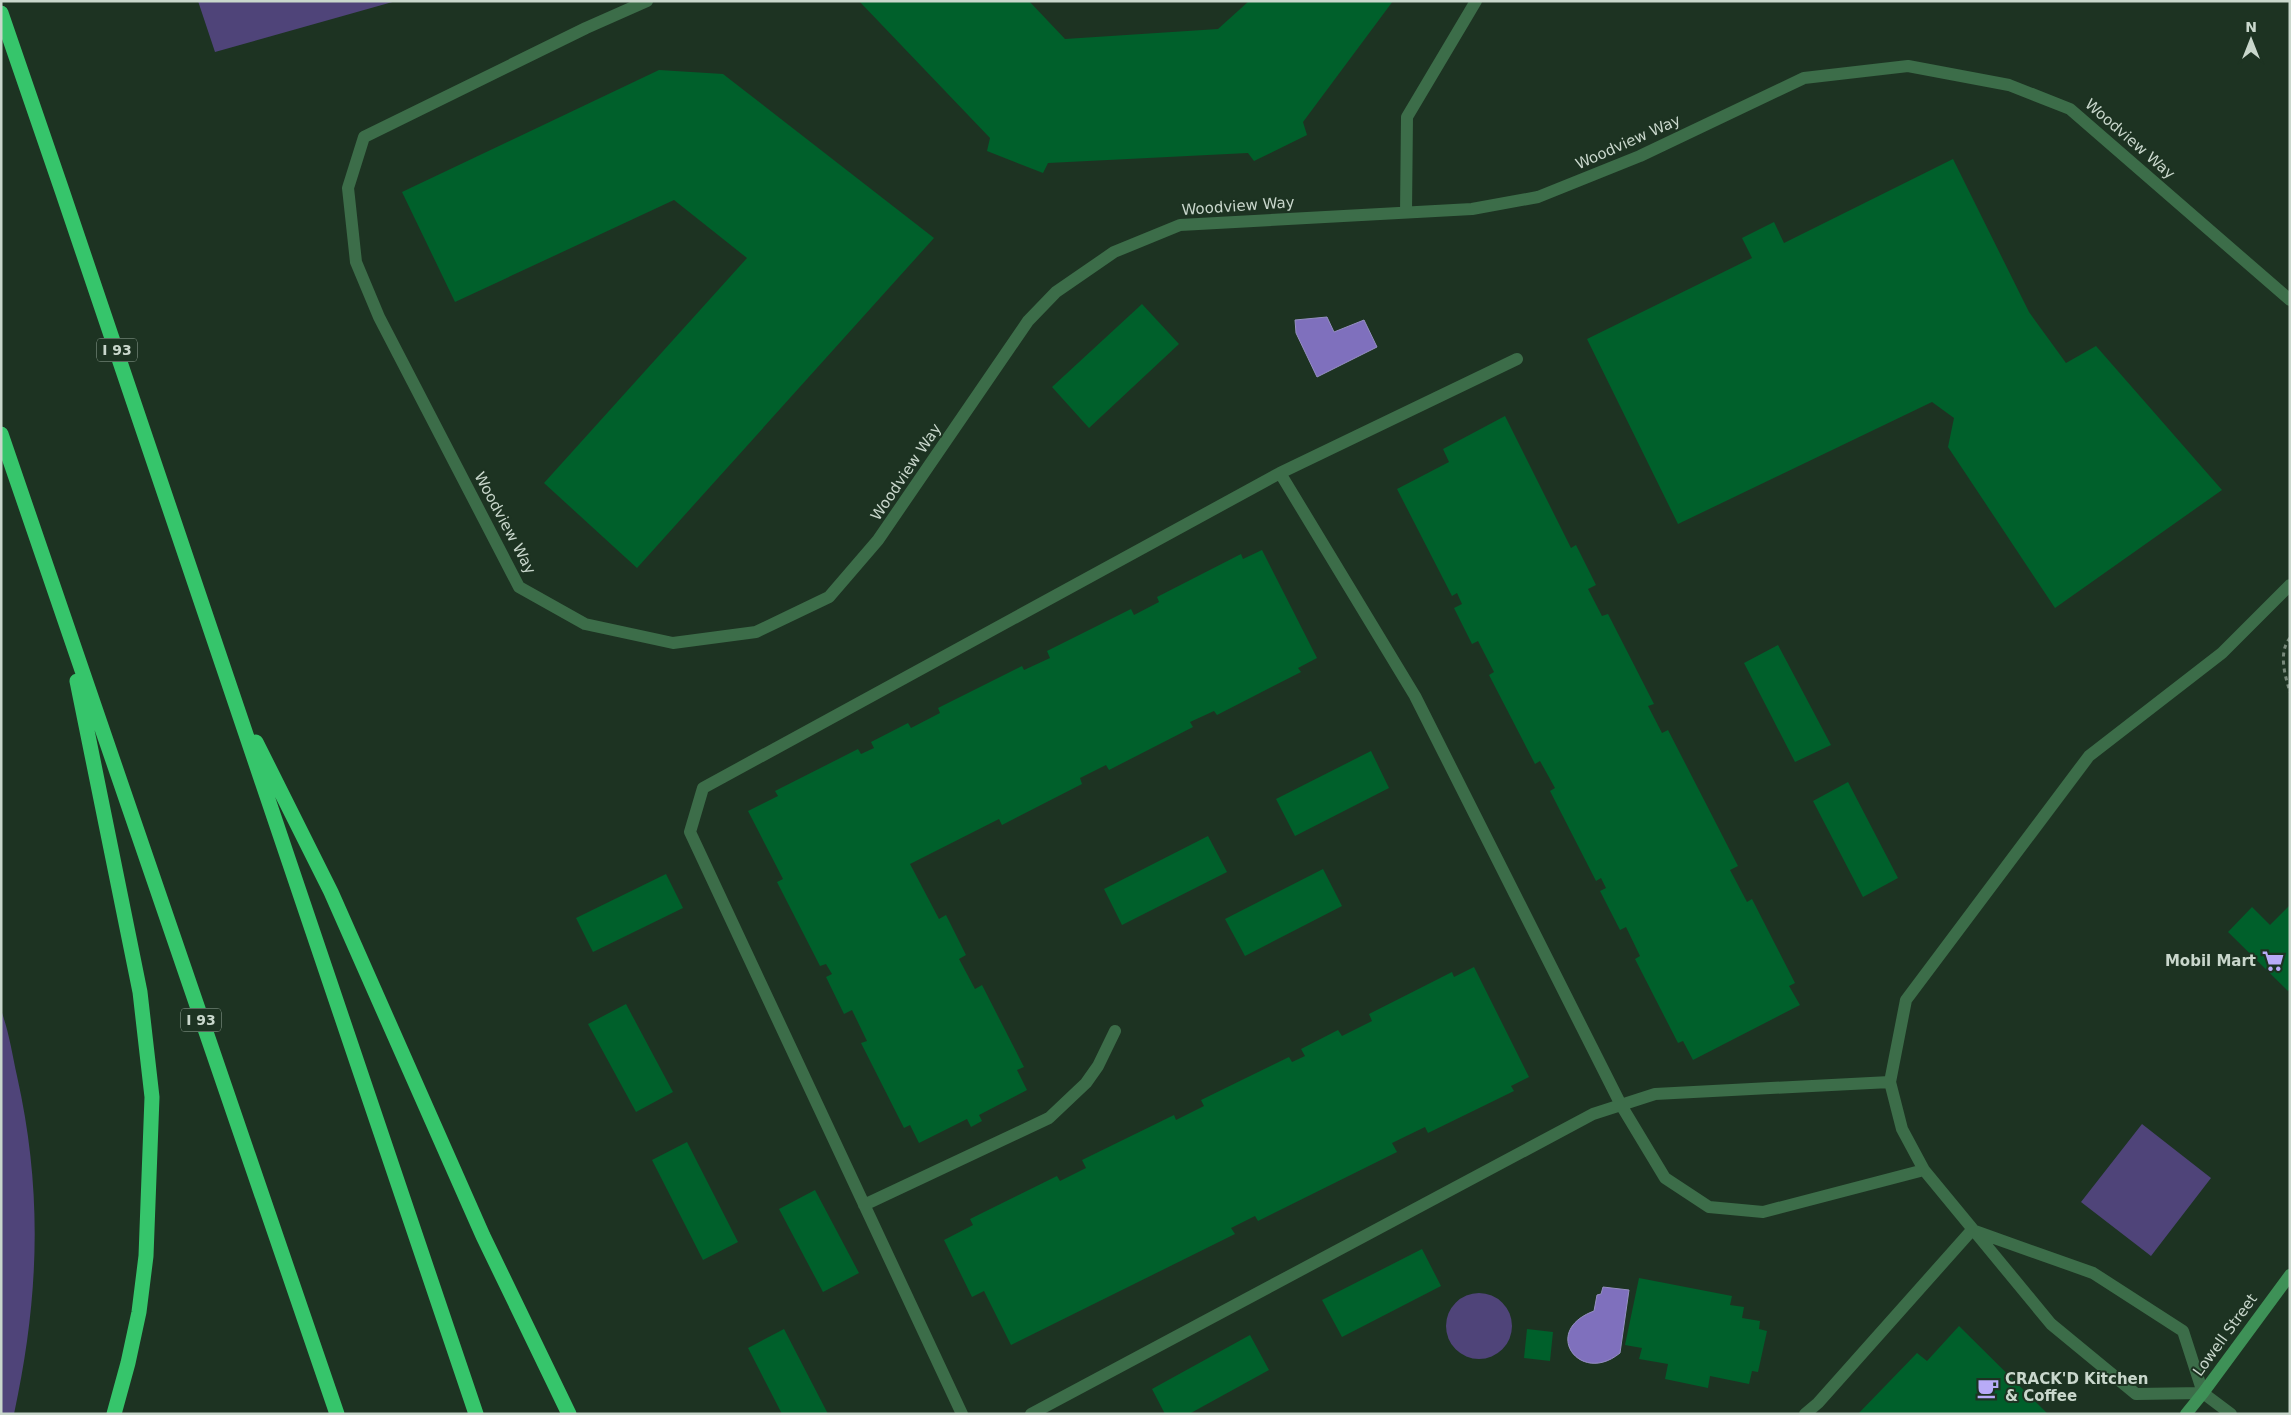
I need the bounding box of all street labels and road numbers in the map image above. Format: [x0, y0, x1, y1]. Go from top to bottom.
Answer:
street label: Woodview Way [2081, 95, 2179, 183]
street label: Woodview Way [1573, 111, 1683, 173]
street label: Woodview Way [1181, 193, 1295, 219]
road number: I 93 [97, 338, 137, 362]
street label: Woodview Way [867, 420, 945, 524]
street label: Woodview Way [471, 469, 540, 577]
road number: I 93 [181, 1008, 221, 1032]
street label: Lowell Street [2189, 1290, 2261, 1380]

